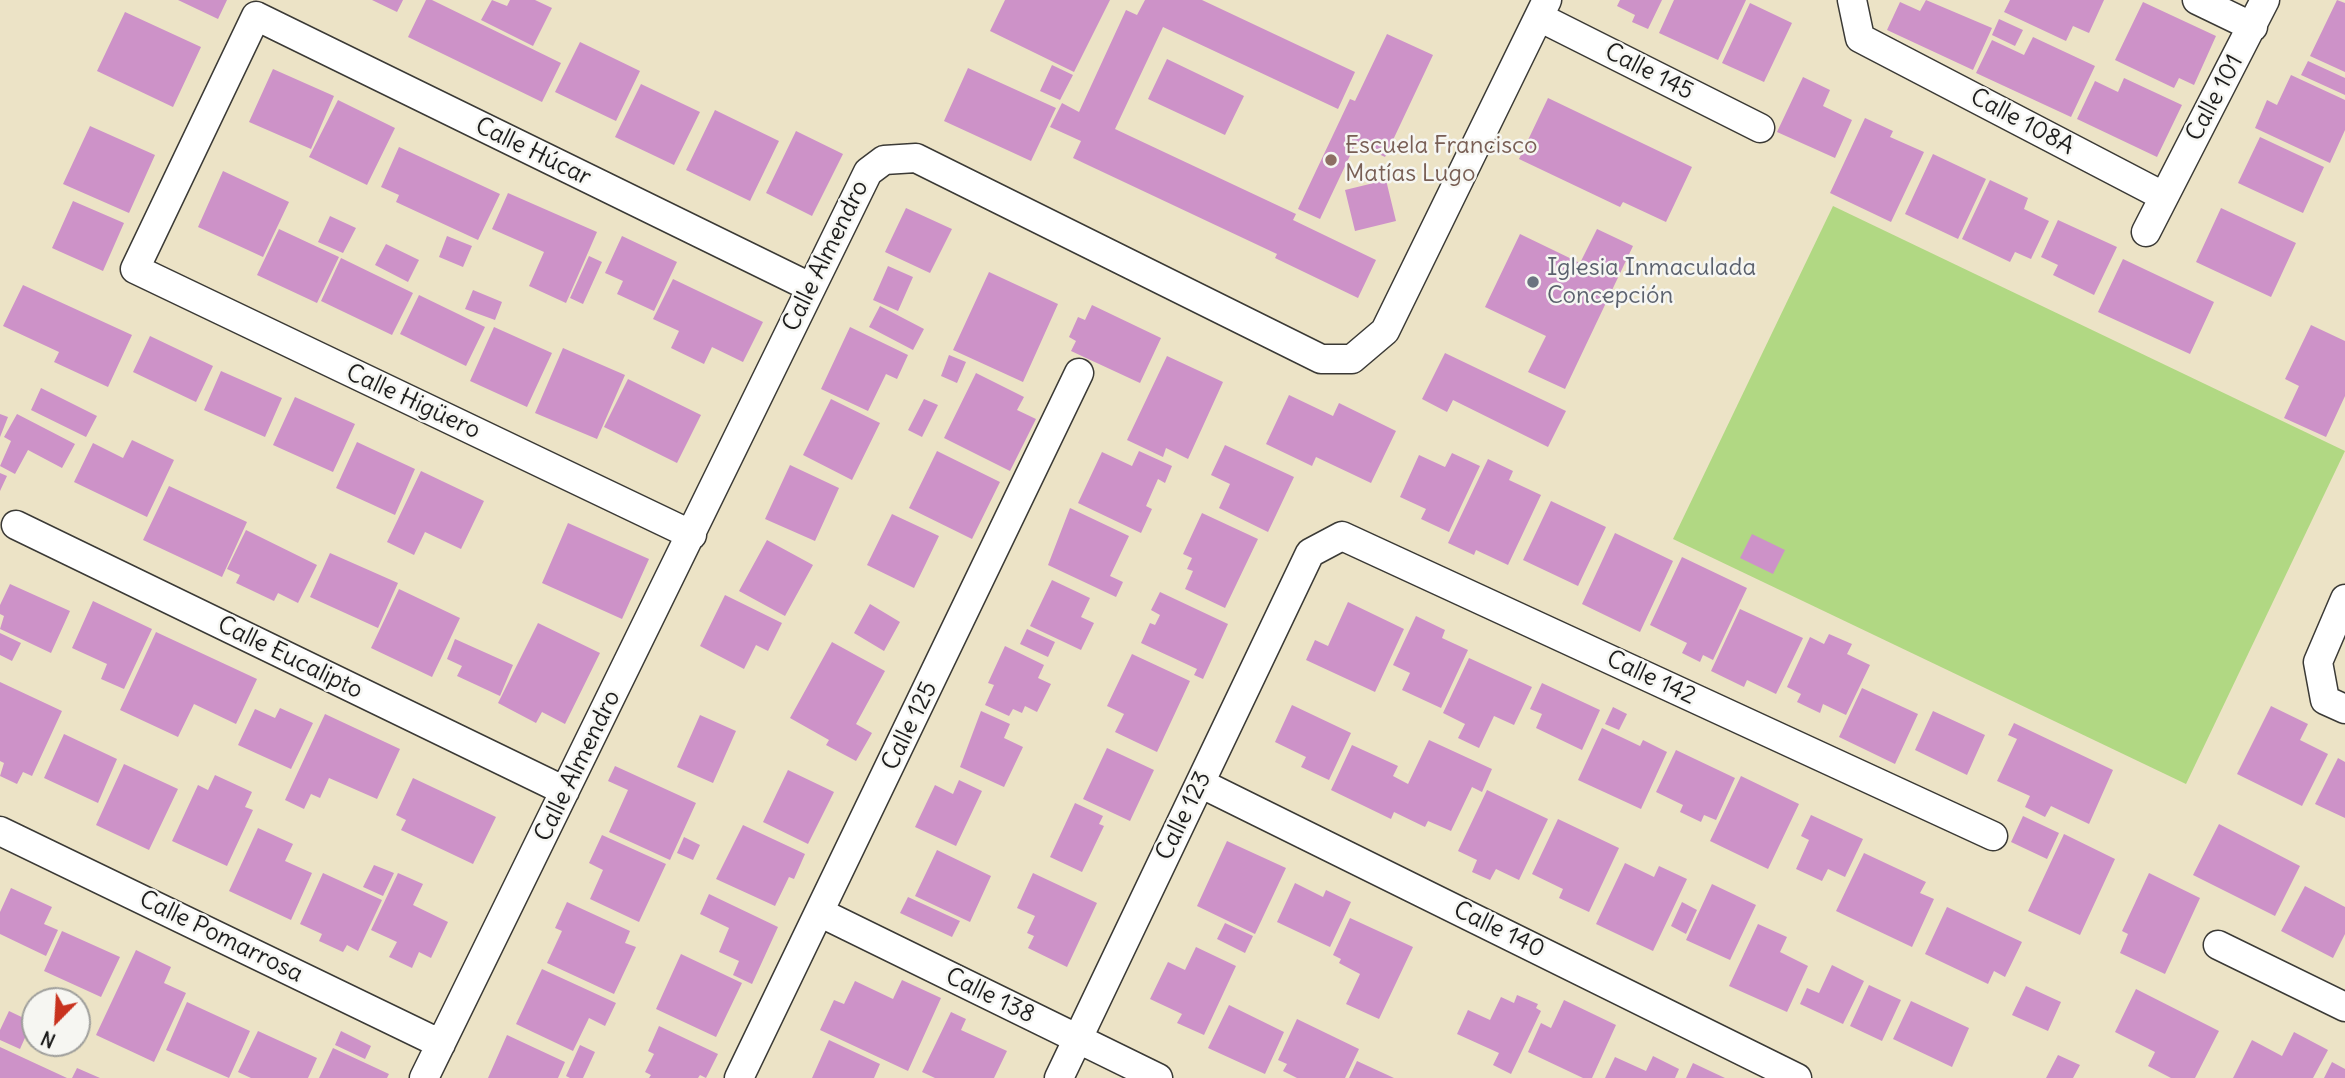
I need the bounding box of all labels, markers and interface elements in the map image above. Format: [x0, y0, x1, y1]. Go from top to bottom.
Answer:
street label: Calle 145 [1600, 37, 1698, 107]
street label: Calle 101 [2180, 50, 2250, 146]
street label: Calle 108A [1965, 83, 2079, 161]
street label: Calle Húcar [470, 112, 596, 192]
place label: Escuela Francisco Matías Lugo [1345, 132, 1538, 188]
marker: Escuela Francisco Matías Lugo [1323, 152, 1339, 168]
street label: Calle Almendro [777, 176, 875, 336]
place label: Iglesia Inmaculada Concepción [1547, 254, 1756, 310]
marker: Iglesia Inmaculada Concepción [1525, 274, 1541, 290]
street label: Calle Higüero [341, 358, 485, 446]
street label: Calle Eucalipto [213, 610, 367, 706]
street label: Calle 142 [1602, 645, 1700, 711]
street label: Calle 125 [876, 677, 944, 775]
street label: Calle Almendro [529, 686, 627, 846]
street label: Calle 123 [1150, 767, 1218, 865]
street label: Calle Pomarrosa [135, 885, 307, 989]
street label: Calle 140 [1449, 896, 1549, 964]
street label: Calle 138 [941, 962, 1039, 1030]
north arrow [21, 987, 91, 1057]
text: N [37, 1026, 59, 1053]

